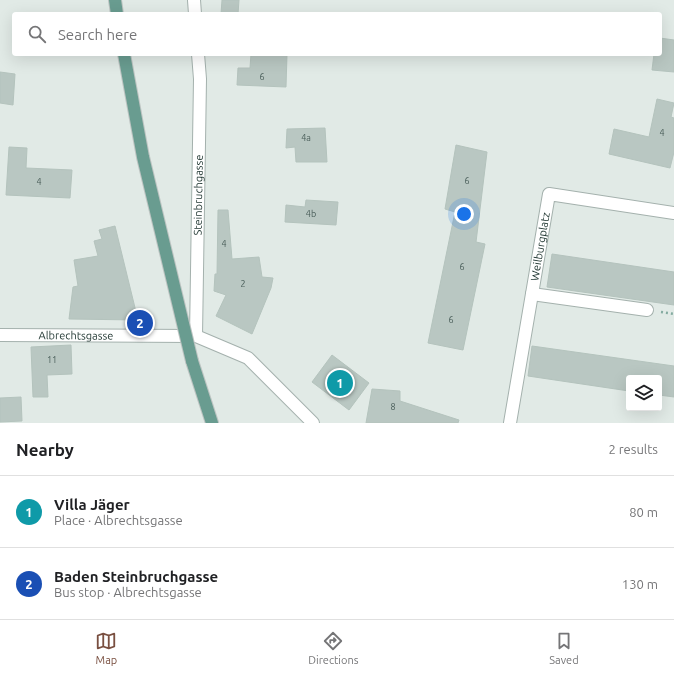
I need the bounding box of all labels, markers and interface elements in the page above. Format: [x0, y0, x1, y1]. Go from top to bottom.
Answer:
search box [12, 12, 662, 56]
icon: search [26, 23, 48, 45]
text: Search here [58, 26, 137, 43]
house number: 6 [259, 72, 265, 82]
house number: 4 [659, 128, 665, 138]
house number: 4a [301, 133, 311, 143]
street label: Steinbruchgasse [192, 154, 205, 236]
house number: 6 [464, 176, 470, 186]
house number: 4 [36, 177, 42, 187]
your location [454, 204, 474, 224]
house number: 4b [306, 209, 316, 219]
street label: Weilburgplatz [528, 211, 552, 282]
house number: 4 [221, 239, 227, 249]
house number: 6 [459, 262, 465, 272]
house number: 2 [240, 279, 246, 289]
pin: 2 [127, 308, 153, 338]
house number: 6 [448, 315, 454, 325]
street label: Albrechtsgasse [39, 329, 113, 342]
house number: 11 [47, 355, 57, 365]
pin: 1 [327, 368, 353, 398]
map controls [626, 375, 662, 411]
button: layers [626, 375, 662, 411]
house number: 8 [390, 402, 396, 412]
text: Nearby [16, 440, 74, 459]
text: 2 results [608, 442, 658, 456]
text: Villa Jäger [54, 496, 130, 513]
text: 1 [25, 505, 33, 519]
text: 80 m [629, 505, 658, 519]
text: Place · Albrechtsgasse [54, 513, 183, 527]
text: Baden Steinbruchgasse [54, 568, 218, 585]
text: 2 [25, 577, 33, 591]
text: 130 m [622, 577, 658, 591]
text: Bus stop · Albrechtsgasse [54, 585, 202, 599]
tab: Map [95, 630, 117, 666]
tab: Directions [308, 630, 359, 666]
tab: Saved [549, 630, 579, 666]

